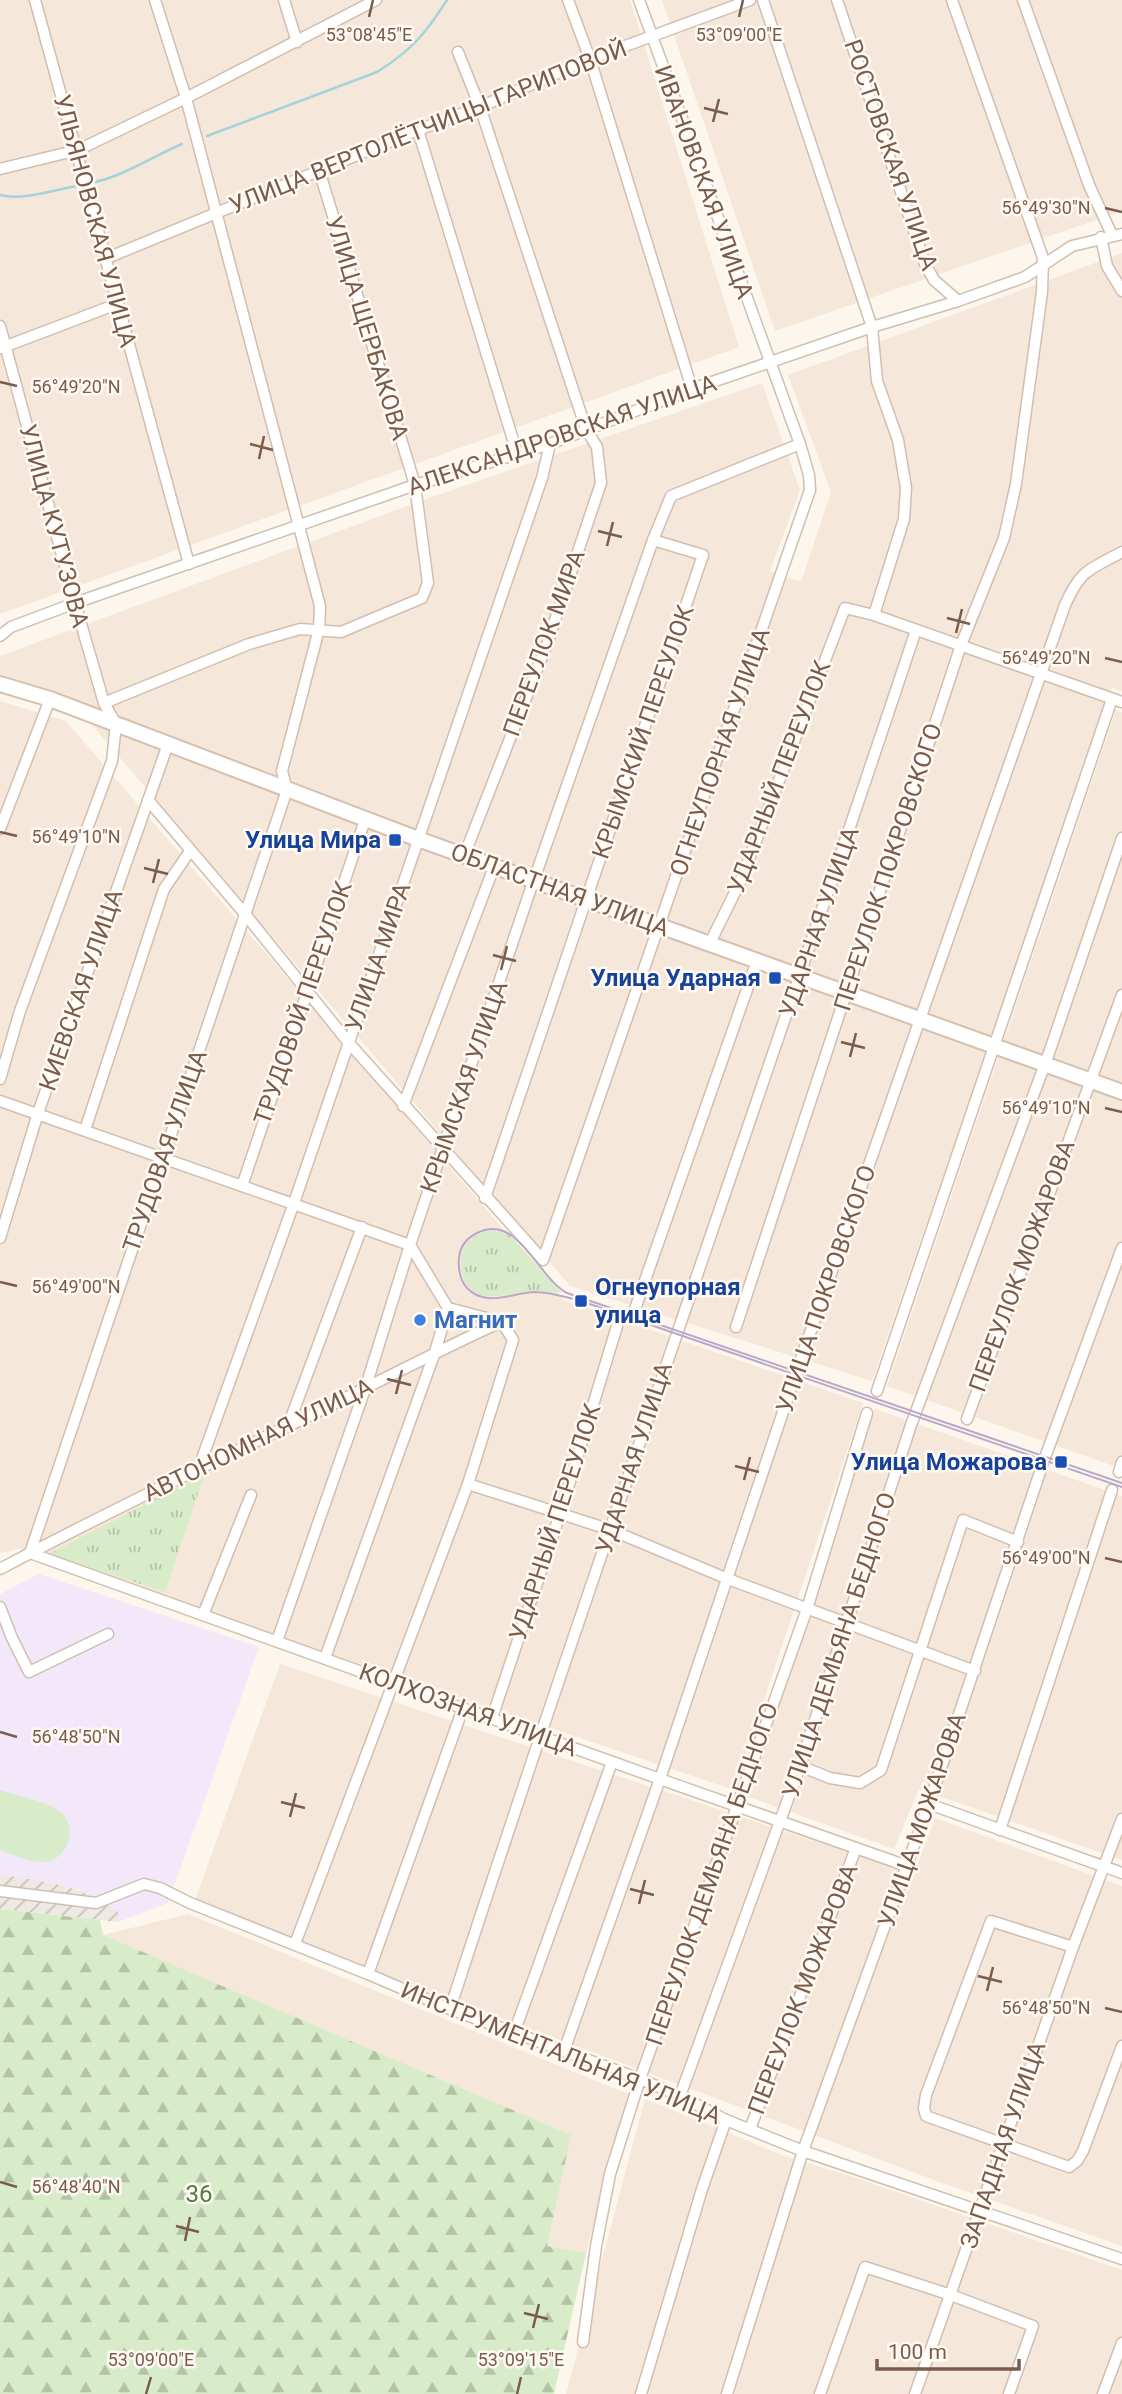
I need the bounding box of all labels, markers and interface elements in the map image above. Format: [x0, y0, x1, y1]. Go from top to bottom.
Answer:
text: 53°08'45"E [326, 24, 412, 45]
text: 53°09'00"E [696, 24, 782, 45]
street label: УЛИЦА ВЕРТОЛЁТЧИЦЫ ГАРИПОВОЙ [225, 34, 631, 220]
street label: РОСТОВСКАЯ УЛИЦА [838, 36, 944, 274]
street label: ИВАНОВСКАЯ УЛИЦА [649, 62, 759, 303]
street label: УЛЬЯНОВСКАЯ УЛИЦА [48, 92, 142, 351]
text: 56°49'30"N [1001, 197, 1091, 218]
street label: УЛИЦА ЩЕРБАКОВА [320, 213, 415, 444]
street label: АЛЕКСАНДРОВСКАЯ УЛИЦА [404, 369, 720, 501]
text: 56°49'20"N [31, 376, 121, 397]
street label: УЛИЦА КУТУЗОВА [13, 421, 95, 631]
street label: ПЕРЕУЛОК МИРА [497, 546, 591, 740]
street label: КРЫМСКИЙ ПЕРЕУЛОК [586, 601, 700, 863]
street label: ОГНЕУПОРНАЯ УЛИЦА [664, 624, 776, 880]
text: 56°49'20"N [1001, 647, 1091, 668]
street label: УДАРНЫЙ ПЕРЕУЛОК [722, 656, 837, 897]
street label: ПЕРЕУЛОК ПОКРОВСКОГО [828, 720, 948, 1014]
street label: УДАРНАЯ УЛИЦА [773, 823, 865, 1021]
text: 56°49'10"N [31, 826, 121, 847]
place label: Улица Мира [245, 826, 381, 854]
marker: Улица Мира [387, 832, 403, 848]
street label: ОБЛАСТНАЯ УЛИЦА [447, 837, 673, 943]
street label: ТРУДОВОЙ ПЕРЕУЛОК [248, 877, 358, 1128]
street label: УЛИЦА МИРА [339, 879, 417, 1035]
street label: КИЕВСКАЯ УЛИЦА [33, 885, 129, 1094]
place label: Улица Ударная [591, 964, 761, 992]
marker: Улица Ударная [767, 970, 783, 986]
street label: КРЫМСКАЯ УЛИЦА [415, 977, 514, 1197]
street label: ТРУДОВАЯ УЛИЦА [117, 1046, 213, 1256]
text: 56°49'10"N [1001, 1097, 1091, 1118]
street label: ПЕРЕУЛОК МОЖАРОВА [963, 1136, 1081, 1396]
street label: УЛИЦА ПОКРОВСКОГО [770, 1162, 882, 1416]
place label: Огнеупорная улица [595, 1273, 741, 1329]
text: 56°49'00"N [31, 1276, 121, 1297]
marker: Огнеупорная улица [573, 1293, 589, 1309]
place label: Магнит [434, 1306, 517, 1334]
marker: Магнит [412, 1312, 428, 1328]
street label: УДАРНАЯ УЛИЦА [590, 1359, 678, 1557]
street label: АВТОНОМНАЯ УЛИЦА [139, 1372, 378, 1508]
street label: УДАРНЫЙ ПЕРЕУЛОК [504, 1400, 607, 1644]
place label: Улица Можарова [851, 1448, 1047, 1476]
marker: Улица Можарова [1053, 1454, 1069, 1470]
street label: УЛИЦА ДЕМЬЯНА БЕДНОГО [776, 1489, 902, 1801]
text: 56°49'00"N [1001, 1547, 1091, 1568]
street label: КОЛХОЗНАЯ УЛИЦА [355, 1657, 581, 1763]
street label: ПЕРЕУЛОК ДЕМЬЯНА БЕДНОГО [640, 1699, 784, 2049]
street label: УЛИЦА МОЖАРОВА [872, 1709, 972, 1931]
text: 56°48'50"N [31, 1726, 121, 1747]
street label: ПЕРЕУЛОК МОЖАРОВА [742, 1860, 864, 2118]
street label: ИНСТРУМЕНТАЛЬНАЯ УЛИЦА [397, 1976, 726, 2130]
text: 56°48'50"N [1001, 1997, 1091, 2018]
street label: ЗАПАДНАЯ УЛИЦА [954, 2037, 1052, 2252]
text: 56°48'40"N [31, 2176, 121, 2197]
park label: 36 [186, 2180, 212, 2208]
scale bar [877, 2328, 1019, 2372]
text: 100 m [888, 2340, 947, 2364]
text: 53°09'00"E [108, 2349, 194, 2370]
text: 53°09'15"E [478, 2349, 564, 2370]

